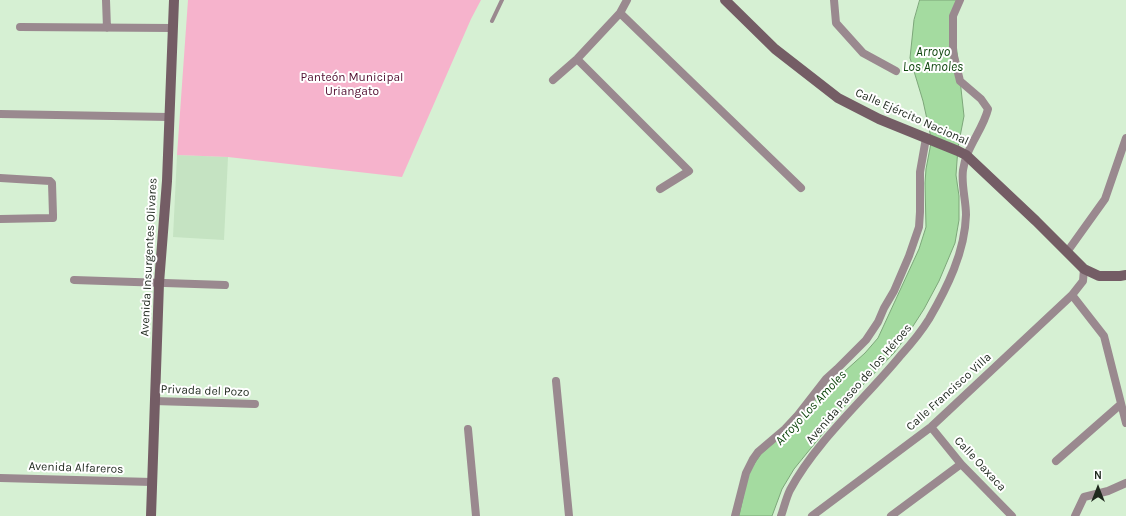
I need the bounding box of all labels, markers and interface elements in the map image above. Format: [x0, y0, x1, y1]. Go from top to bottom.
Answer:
water label: Arroyo Los Amoles [903, 44, 963, 75]
park label: Panteón Municipal Uriangato [301, 71, 403, 99]
street label: Calle Ejército Nacional [853, 85, 971, 149]
street label: Avenida Insurgentes Olivares [138, 177, 160, 337]
street label: Avenida Paseo de los Héroes [803, 321, 915, 447]
street label: Calle Francisco Villa [903, 350, 995, 434]
water label: Arroyo Los Amoles [772, 367, 850, 449]
street label: Privada del Pozo [160, 382, 250, 400]
street label: Calle Oaxaca [951, 434, 1009, 494]
street label: Avenida Alfareros [28, 459, 124, 477]
north arrow [1078, 468, 1118, 508]
text: N [1094, 469, 1102, 482]

